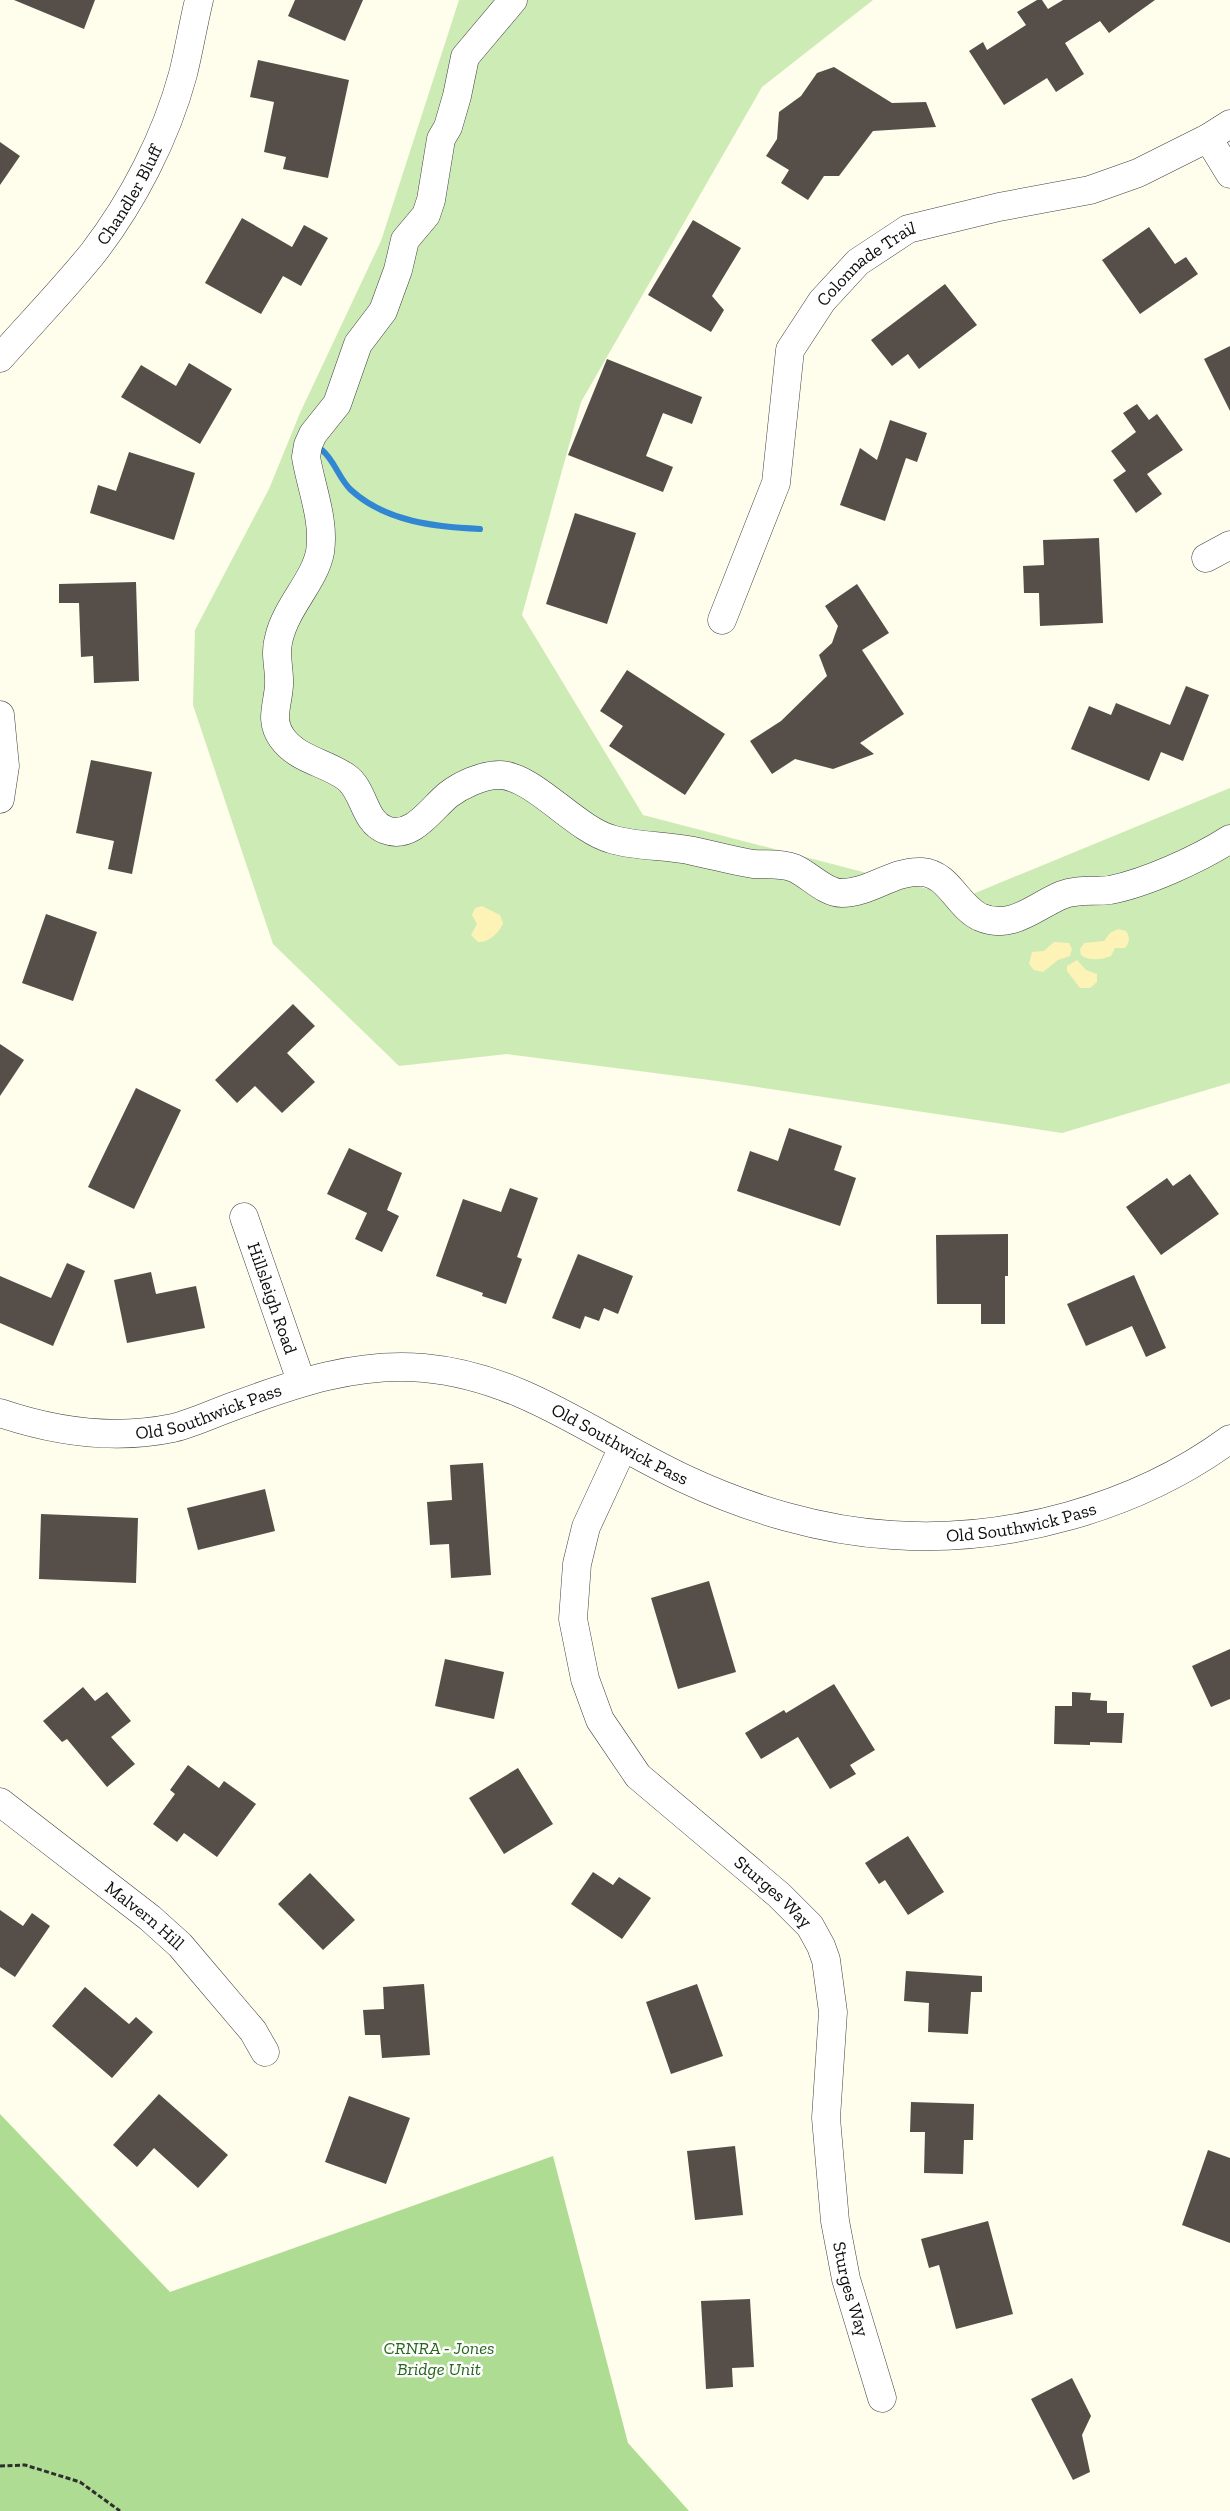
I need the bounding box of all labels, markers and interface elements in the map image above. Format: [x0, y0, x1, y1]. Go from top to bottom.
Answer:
street label: Chandler Bluff [92, 140, 168, 249]
street label: Colonnade Trail [812, 217, 918, 311]
street label: Hillsleigh Road [243, 1239, 302, 1357]
street label: Old Southwick Pass [134, 1379, 284, 1444]
street label: Old Southwick Pass [548, 1399, 692, 1490]
street label: Old Southwick Pass [946, 1497, 1099, 1547]
street label: Sturges Way [730, 1851, 817, 1933]
street label: Malvern Hill [101, 1876, 189, 1955]
street label: Sturges Way [828, 2240, 874, 2340]
park label: CRNRA - Jones Bridge Unit [383, 2337, 495, 2380]

